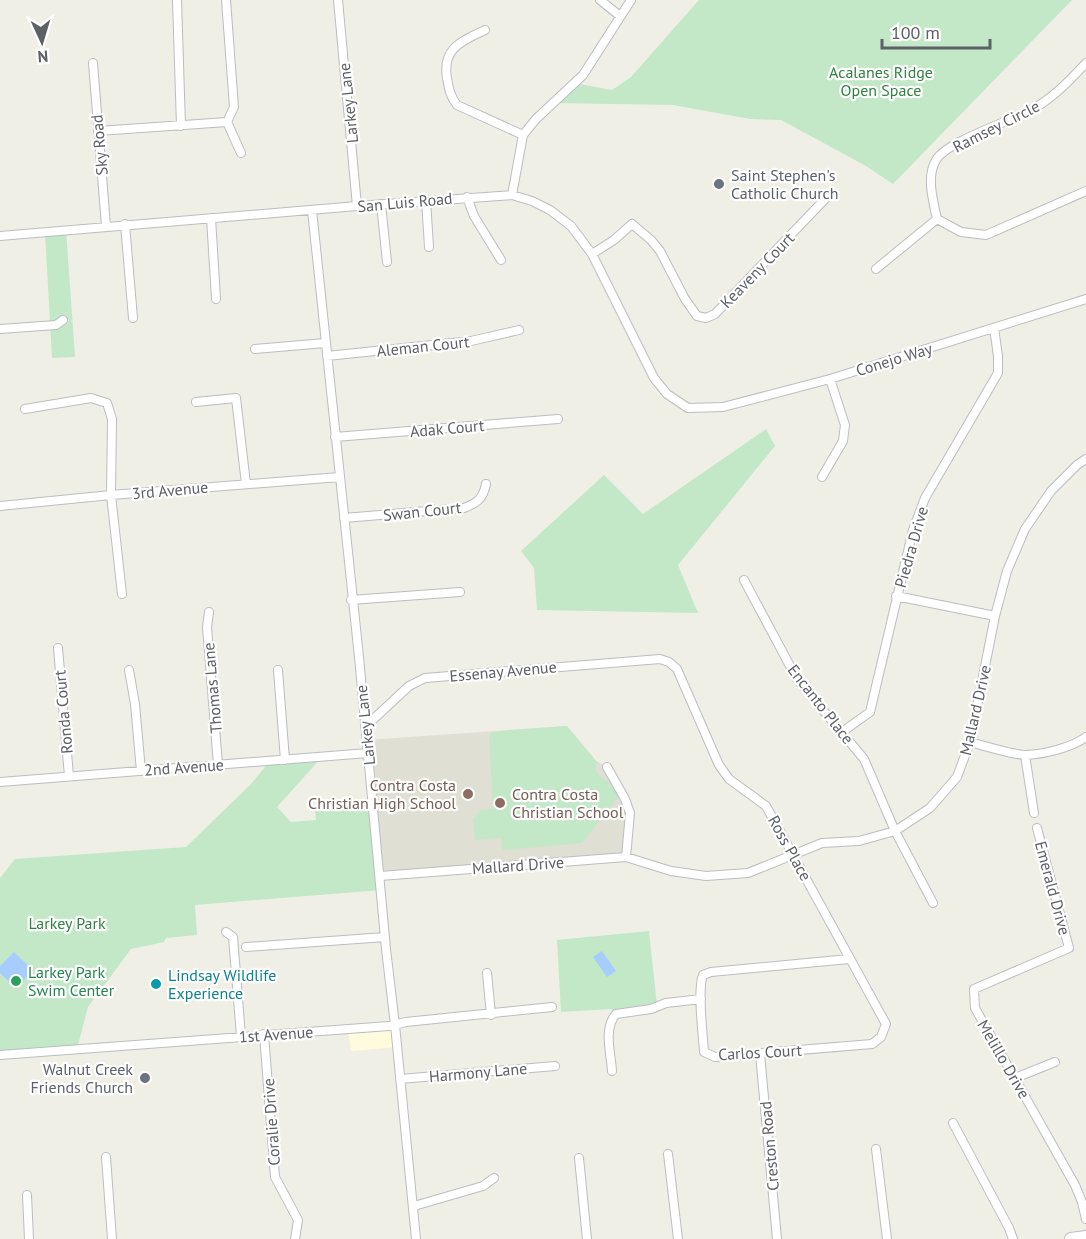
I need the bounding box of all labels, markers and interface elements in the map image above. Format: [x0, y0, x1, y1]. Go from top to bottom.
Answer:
north arrow [12, 12, 72, 72]
scale bar [882, 12, 990, 50]
text: 100 m [891, 21, 940, 44]
text: N [37, 47, 49, 67]
street label: Larkey Lane [334, 62, 362, 144]
park label: Acalanes Ridge Open Space [829, 62, 933, 100]
street label: Ramsey Circle [949, 96, 1043, 156]
street label: Sky Road [86, 114, 112, 176]
place label: Saint Stephen's Catholic Church [731, 165, 839, 203]
marker: Saint Stephen's Catholic Church [712, 177, 726, 191]
street label: San Luis Road [357, 188, 453, 216]
street label: Keaveny Court [716, 227, 799, 312]
street label: Aleman Court [376, 331, 471, 361]
street label: Conejo Way [853, 338, 935, 380]
street label: Adak Court [409, 415, 486, 441]
street label: 3rd Avenue [131, 477, 209, 503]
street label: Swan Court [382, 497, 463, 525]
street label: Piedra Drive [890, 504, 932, 590]
street label: Thomas Lane [198, 642, 226, 734]
street label: Essenay Avenue [449, 656, 557, 686]
street label: Encanto Place [784, 660, 858, 748]
street label: Mallard Drive [955, 663, 995, 757]
street label: Ronda Court [49, 669, 77, 755]
street label: Larkey Lane [351, 684, 379, 766]
street label: 2nd Avenue [143, 754, 225, 780]
place label: Contra Costa Christian High School [308, 775, 456, 813]
place label: Contra Costa Christian School [512, 784, 624, 822]
marker: Contra Costa Christian High School [461, 787, 475, 801]
marker: Contra Costa Christian School [493, 796, 507, 810]
street label: Ross Place [764, 812, 816, 884]
street label: Emerald Drive [1031, 839, 1075, 937]
street label: Mallard Drive [471, 852, 565, 878]
park label: Larkey Park [28, 913, 106, 933]
place label: Larkey Park Swim Center [28, 962, 115, 1000]
place label: Lindsay Wildlife Experience [168, 965, 276, 1003]
marker: Larkey Park Swim Center [9, 974, 23, 988]
marker: Lindsay Wildlife Experience [149, 977, 163, 991]
street label: Melillo Drive [973, 1016, 1035, 1102]
street label: 1st Avenue [238, 1021, 314, 1047]
street label: Carlos Court [718, 1040, 803, 1064]
street label: Harmony Lane [428, 1058, 528, 1086]
place label: Walnut Creek Friends Church [31, 1059, 133, 1097]
marker: Walnut Creek Friends Church [138, 1071, 152, 1085]
street label: Coralie Drive [258, 1078, 284, 1166]
street label: Creston Road [755, 1100, 783, 1192]

